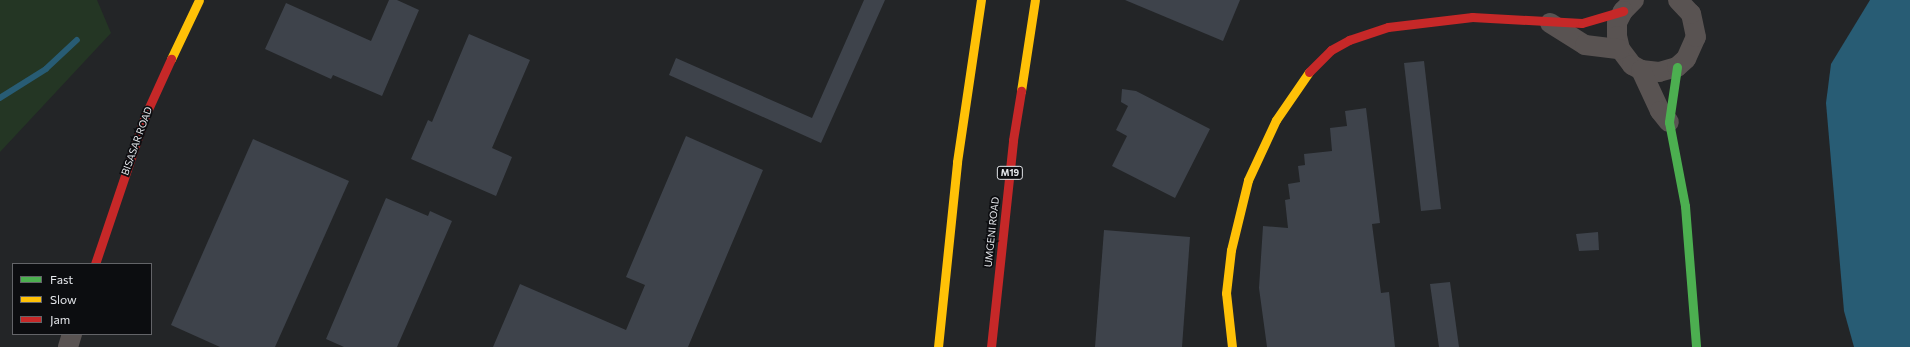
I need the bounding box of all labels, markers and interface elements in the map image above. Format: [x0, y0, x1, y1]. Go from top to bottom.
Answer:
street label: BISASAR ROAD [119, 105, 155, 177]
road number: M19 [996, 166, 1024, 180]
street label: UMGENI ROAD [982, 196, 1002, 268]
legend [12, 263, 152, 335]
text: Fast [50, 272, 73, 286]
text: Slow [50, 292, 77, 306]
text: Jam [50, 312, 70, 326]

